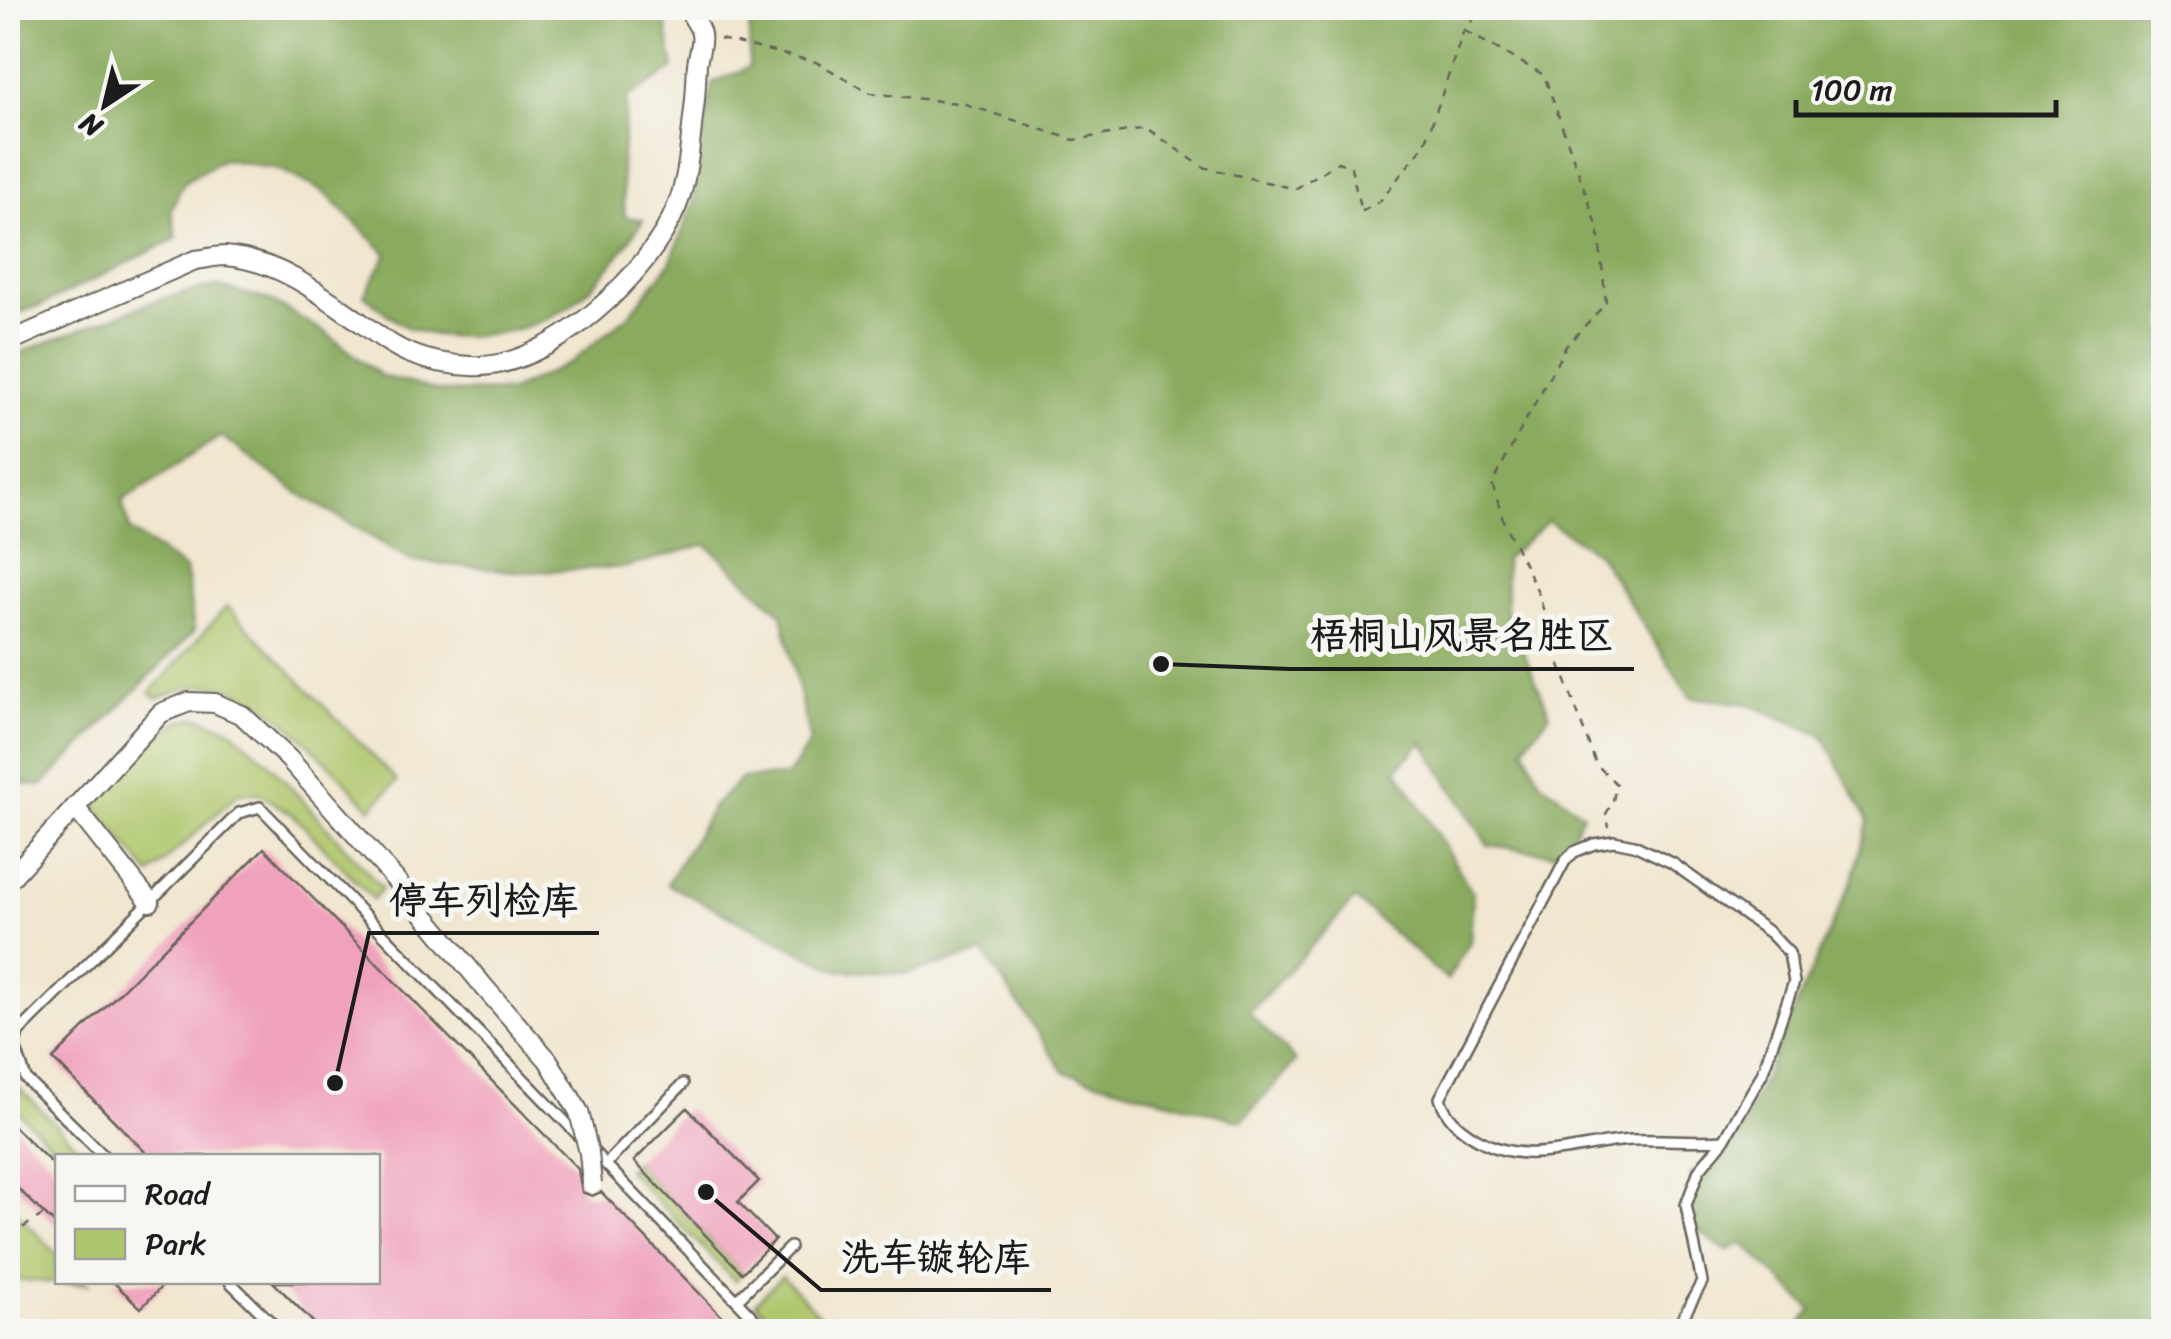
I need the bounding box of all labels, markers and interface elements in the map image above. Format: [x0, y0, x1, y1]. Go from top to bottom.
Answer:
north arrow [55, 55, 155, 155]
scale bar [1796, 55, 2056, 117]
text: 100 m [1811, 63, 1893, 117]
text: N [68, 99, 114, 151]
callout: 梧桐山风景名胜区 [1290, 601, 1634, 669]
text: 梧桐山风景名胜区 [1310, 602, 1614, 669]
callout: 停车列检库 [369, 865, 599, 933]
text: 停车列检库 [389, 867, 579, 934]
legend [55, 1154, 380, 1284]
text: Road [145, 1167, 212, 1221]
text: Park [145, 1217, 207, 1271]
callout: 洗车镟轮库 [821, 1222, 1051, 1290]
text: 洗车镟轮库 [841, 1224, 1031, 1291]

